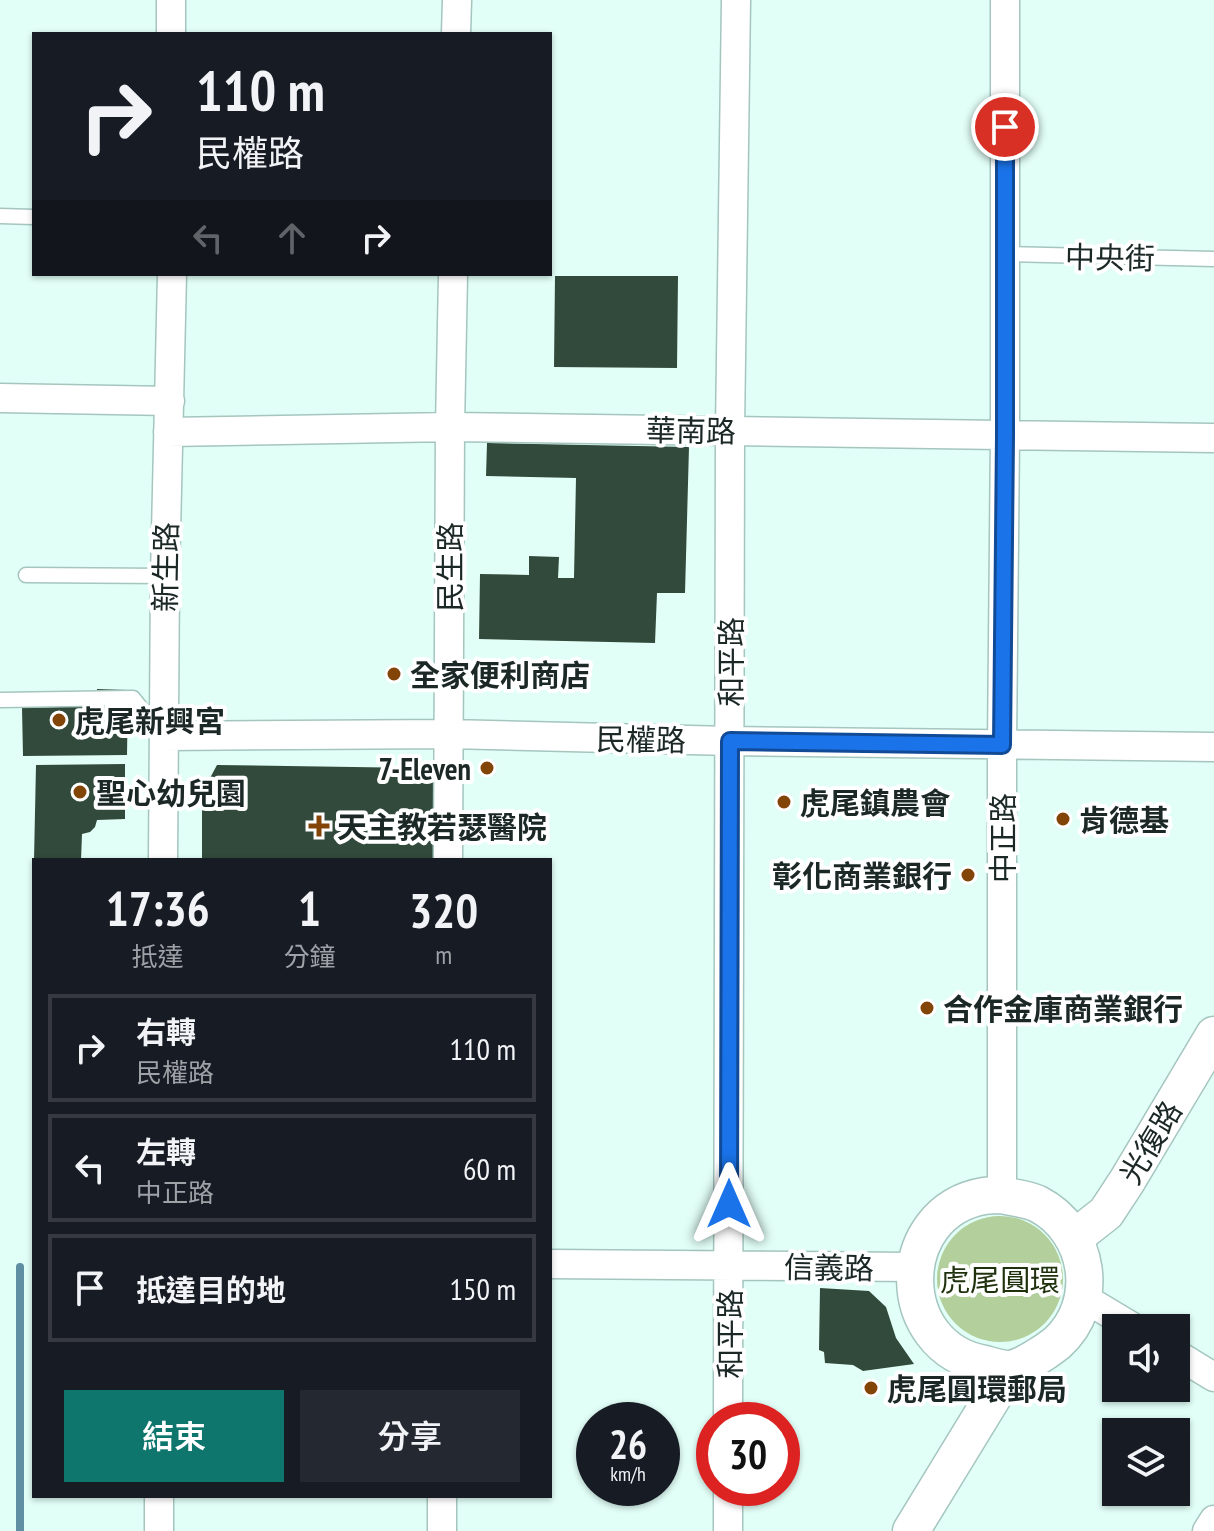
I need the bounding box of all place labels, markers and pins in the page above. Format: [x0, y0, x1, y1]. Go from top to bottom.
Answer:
pin [971, 93, 1039, 161]
place label: 全家便利商店 [410, 655, 590, 694]
marker: 全家便利商店 [385, 665, 403, 683]
place label: 虎尾新興宮 [75, 701, 225, 740]
marker: 虎尾新興宮 [50, 711, 68, 729]
place label: 7-Eleven [378, 749, 471, 788]
marker: 7-Eleven [478, 759, 496, 777]
place label: 聖心幼兒園 [96, 773, 246, 812]
marker: 聖心幼兒園 [71, 783, 89, 801]
place label: 虎尾鎮農會 [800, 783, 951, 822]
marker: 虎尾鎮農會 [775, 793, 793, 811]
place label: 肯德基 [1079, 800, 1169, 839]
place label: 天主教若瑟醫院 [337, 807, 547, 846]
marker: 肯德基 [1054, 810, 1072, 828]
marker: 天主教若瑟醫院 [308, 815, 330, 837]
place label: 彰化商業銀行 [772, 856, 952, 895]
marker: 彰化商業銀行 [959, 866, 977, 884]
place label: 合作金庫商業銀行 [943, 989, 1183, 1028]
marker: 合作金庫商業銀行 [918, 999, 936, 1017]
place label: 虎尾圓環郵局 [887, 1369, 1067, 1408]
marker: 虎尾圓環郵局 [862, 1379, 880, 1397]

